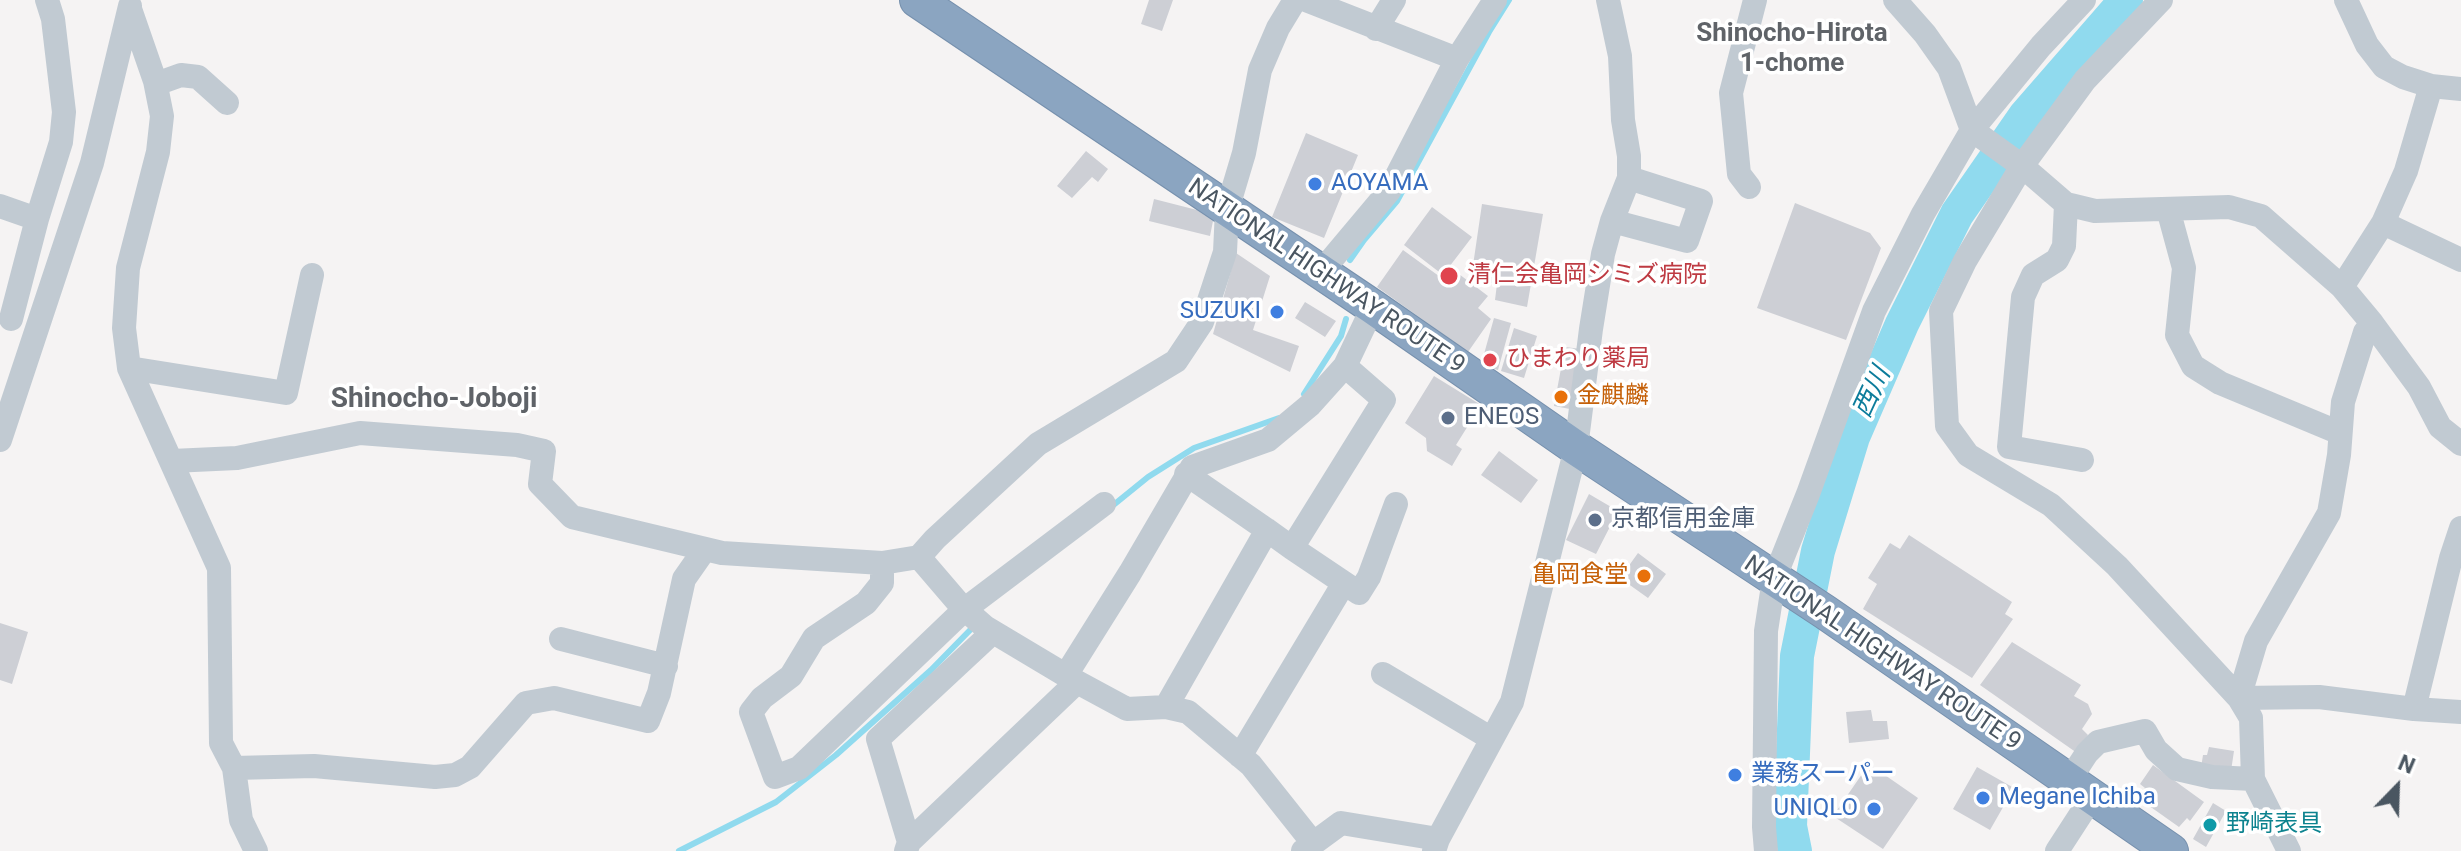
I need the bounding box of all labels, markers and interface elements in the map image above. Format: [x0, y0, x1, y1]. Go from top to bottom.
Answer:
district label: Shinocho-Hirota 1-chome [1696, 18, 1888, 80]
place label: AOYAMA [1331, 170, 1428, 198]
street label: NATIONAL HIGHWAY ROUTE 9 [1182, 173, 1470, 381]
marker: AOYAMA [1306, 175, 1324, 193]
place label: 清仁会亀岡シミズ病院 [1467, 262, 1707, 290]
marker: 清仁会亀岡シミズ病院 [1438, 265, 1460, 287]
place label: SUZUKI [1180, 298, 1261, 326]
marker: SUZUKI [1268, 303, 1286, 321]
place label: ひまわり薬局 [1506, 346, 1650, 374]
marker: ひまわり薬局 [1481, 351, 1499, 369]
water label: 西川 [1848, 363, 1898, 423]
district label: Shinocho-Joboji [331, 383, 537, 417]
place label: 金麒麟 [1577, 383, 1649, 411]
marker: 金麒麟 [1552, 388, 1570, 406]
place label: ENEOS [1464, 404, 1539, 432]
marker: ENEOS [1439, 409, 1457, 427]
place label: 京都信用金庫 [1611, 506, 1755, 534]
marker: 京都信用金庫 [1586, 511, 1604, 529]
street label: NATIONAL HIGHWAY ROUTE 9 [1738, 550, 2026, 758]
place label: 亀岡食堂 [1532, 562, 1628, 590]
marker: 亀岡食堂 [1635, 567, 1653, 585]
north arrow [2357, 747, 2437, 827]
text: N [2395, 750, 2419, 779]
place label: 業務スーパー [1751, 761, 1895, 789]
marker: 業務スーパー [1726, 766, 1744, 784]
place label: Megane Ichiba [1999, 784, 2156, 812]
marker: Megane Ichiba [1974, 789, 1992, 807]
place label: UNIQLO [1774, 795, 1858, 823]
marker: UNIQLO [1865, 800, 1883, 818]
place label: 野崎表具 [2226, 811, 2322, 839]
marker: 野崎表具 [2201, 816, 2219, 834]

